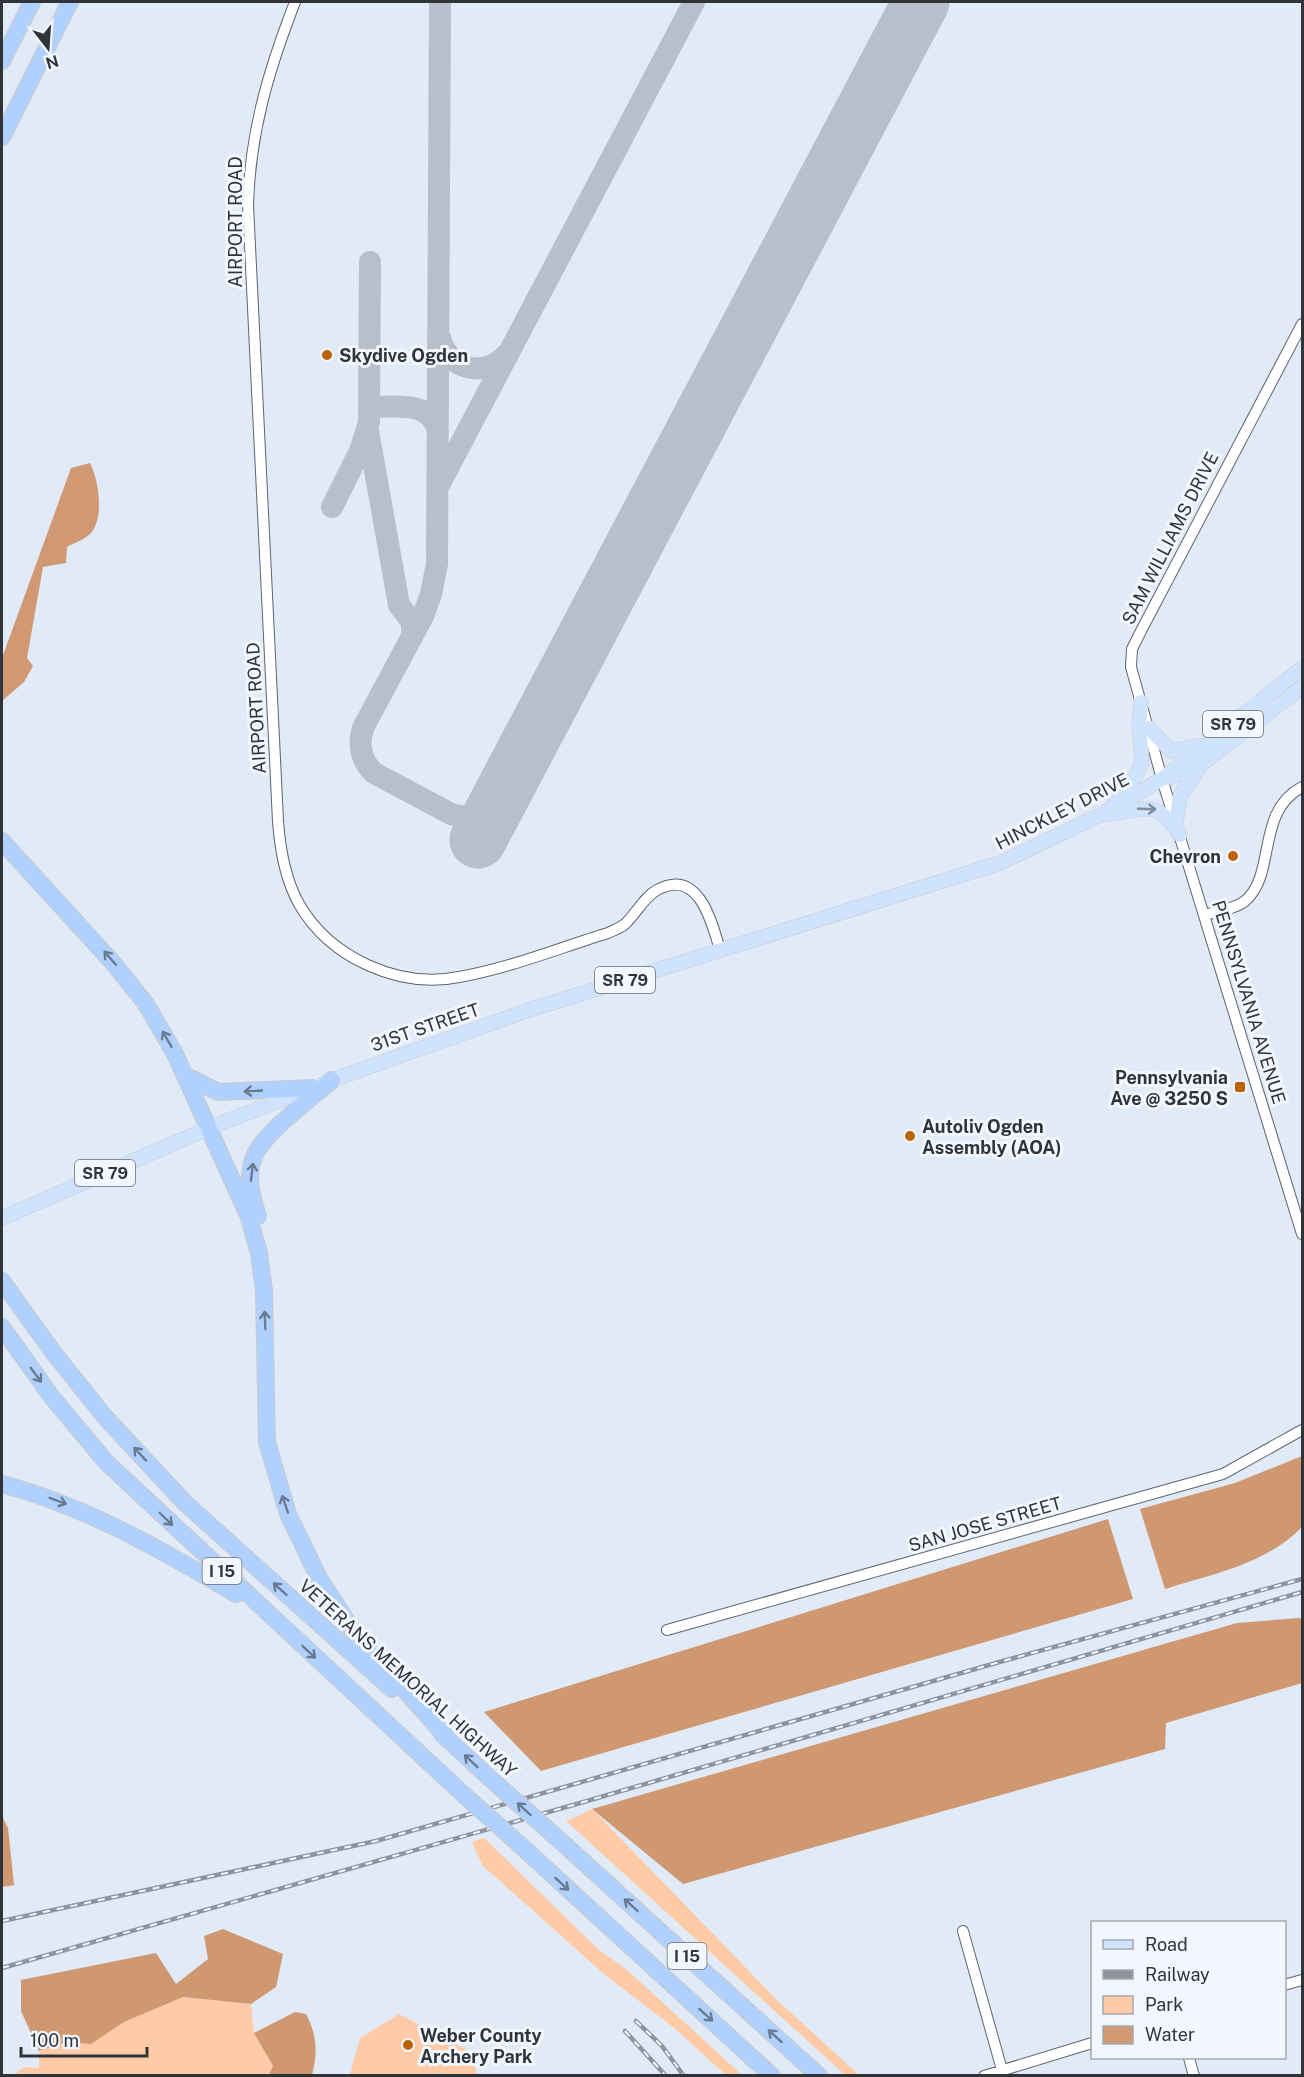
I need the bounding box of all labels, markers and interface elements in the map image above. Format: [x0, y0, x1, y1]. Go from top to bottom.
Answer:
north arrow [18, 18, 78, 78]
text: N [43, 51, 61, 73]
street label: AIRPORT ROAD [225, 156, 246, 288]
place label: Skydive Ogden [339, 345, 468, 366]
marker: Skydive Ogden [320, 348, 334, 362]
street label: SAM WILLIAMS DRIVE [1117, 448, 1223, 628]
street label: AIRPORT ROAD [242, 642, 270, 774]
road number: SR 79 [1203, 711, 1263, 737]
street label: HINCKLEY DRIVE [992, 768, 1132, 854]
one-way arrow [1137, 804, 1156, 815]
place label: Chevron [1150, 846, 1221, 867]
marker: Chevron [1226, 849, 1240, 863]
street label: PENNSYLVANIA AVENUE [1208, 898, 1290, 1106]
one-way arrow [103, 951, 117, 966]
road number: SR 79 [595, 967, 655, 993]
street label: 31ST STREET [368, 998, 482, 1055]
one-way arrow [160, 1031, 172, 1048]
place label: Pennsylvania Ave @ 3250 S [1110, 1067, 1228, 1109]
marker: Pennsylvania Ave @ 3250 S [1233, 1080, 1247, 1094]
one-way arrow [244, 1086, 264, 1097]
place label: Autoliv Ogden Assembly (AOA) [922, 1116, 1062, 1158]
marker: Autoliv Ogden Assembly (AOA) [903, 1129, 917, 1143]
road number: SR 79 [75, 1160, 135, 1186]
one-way arrow [246, 1162, 257, 1182]
one-way arrow [259, 1311, 271, 1331]
one-way arrow [30, 1366, 42, 1382]
one-way arrow [132, 1447, 147, 1462]
street label: SAN JOSE STREET [906, 1492, 1064, 1556]
one-way arrow [279, 1495, 290, 1514]
one-way arrow [48, 1496, 66, 1507]
one-way arrow [158, 1512, 173, 1526]
road number: I 15 [202, 1558, 242, 1584]
street label: VETERANS MEMORIAL HIGHWAY [295, 1575, 521, 1781]
one-way arrow [273, 1582, 288, 1596]
one-way arrow [302, 1644, 317, 1659]
one-way arrow [464, 1754, 479, 1768]
one-way arrow [517, 1802, 532, 1816]
one-way arrow [554, 1876, 569, 1890]
one-way arrow [624, 1898, 639, 1912]
legend [1091, 1921, 1286, 2059]
text: Road [1145, 1934, 1188, 1955]
road number: I 15 [668, 1943, 706, 1969]
text: Railway [1145, 1964, 1210, 1985]
text: Park [1145, 1994, 1183, 2015]
one-way arrow [698, 2008, 713, 2022]
scale bar [21, 2020, 147, 2058]
text: Water [1145, 2024, 1195, 2045]
place label: Weber County Archery Park [420, 2025, 542, 2067]
one-way arrow [768, 2029, 783, 2043]
text: 100 m [30, 2030, 79, 2051]
marker: Weber County Archery Park [401, 2038, 415, 2052]

